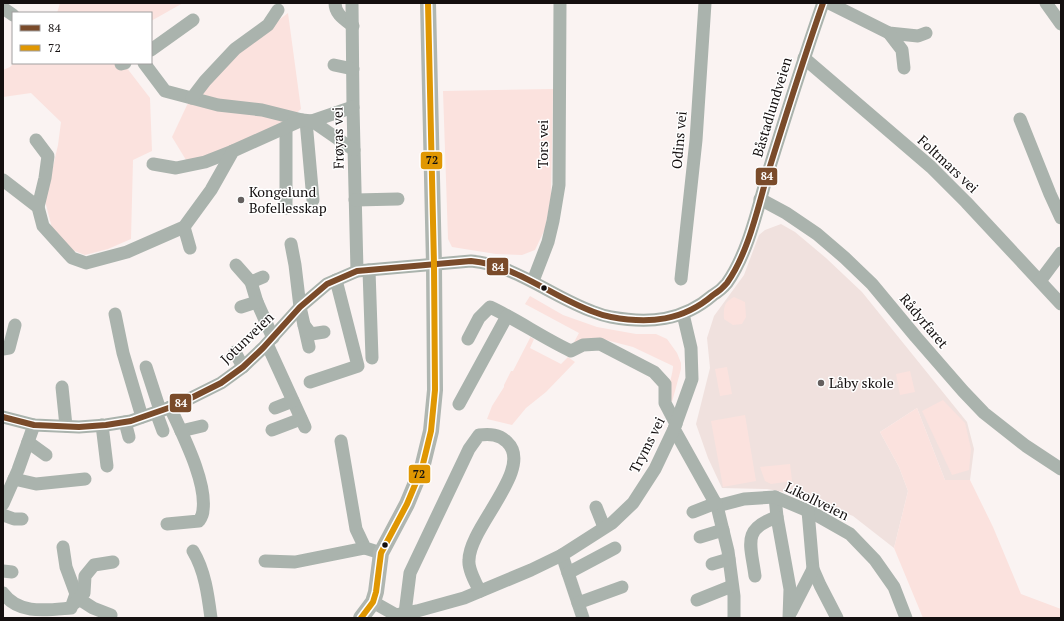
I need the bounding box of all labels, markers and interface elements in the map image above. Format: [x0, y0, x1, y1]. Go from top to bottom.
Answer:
legend [12, 12, 152, 64]
text: 84 [48, 20, 61, 35]
text: 72 [48, 40, 61, 55]
street label: Båstadlundveien [747, 54, 796, 159]
street label: Frøyas vei [327, 107, 348, 169]
street label: Odins vei [667, 110, 691, 170]
street label: Tors vei [533, 120, 552, 168]
street label: Foltmars vei [914, 130, 983, 197]
line badge: 72 [420, 151, 443, 170]
text: 72 [426, 153, 438, 167]
line badge: 84 [755, 167, 778, 186]
text: 84 [761, 169, 774, 183]
place label: Kongelund Bofellesskap [249, 182, 327, 217]
marker: Kongelund Bofellesskap [236, 195, 246, 205]
line badge: 84 [486, 257, 509, 276]
text: 84 [492, 260, 505, 274]
unlabelled marker [539, 283, 549, 293]
street label: Rådyrfaret [896, 289, 953, 353]
street label: Jotunveien [216, 307, 278, 368]
place label: Låby skole [829, 373, 894, 392]
marker: Låby skole [816, 378, 826, 388]
line badge: 84 [169, 393, 192, 413]
text: 84 [175, 396, 188, 410]
street label: Tryms vei [624, 413, 669, 476]
line badge: 72 [408, 464, 431, 484]
text: 72 [413, 467, 425, 481]
street label: Likollveien [782, 477, 853, 524]
unlabelled marker [380, 540, 390, 550]

